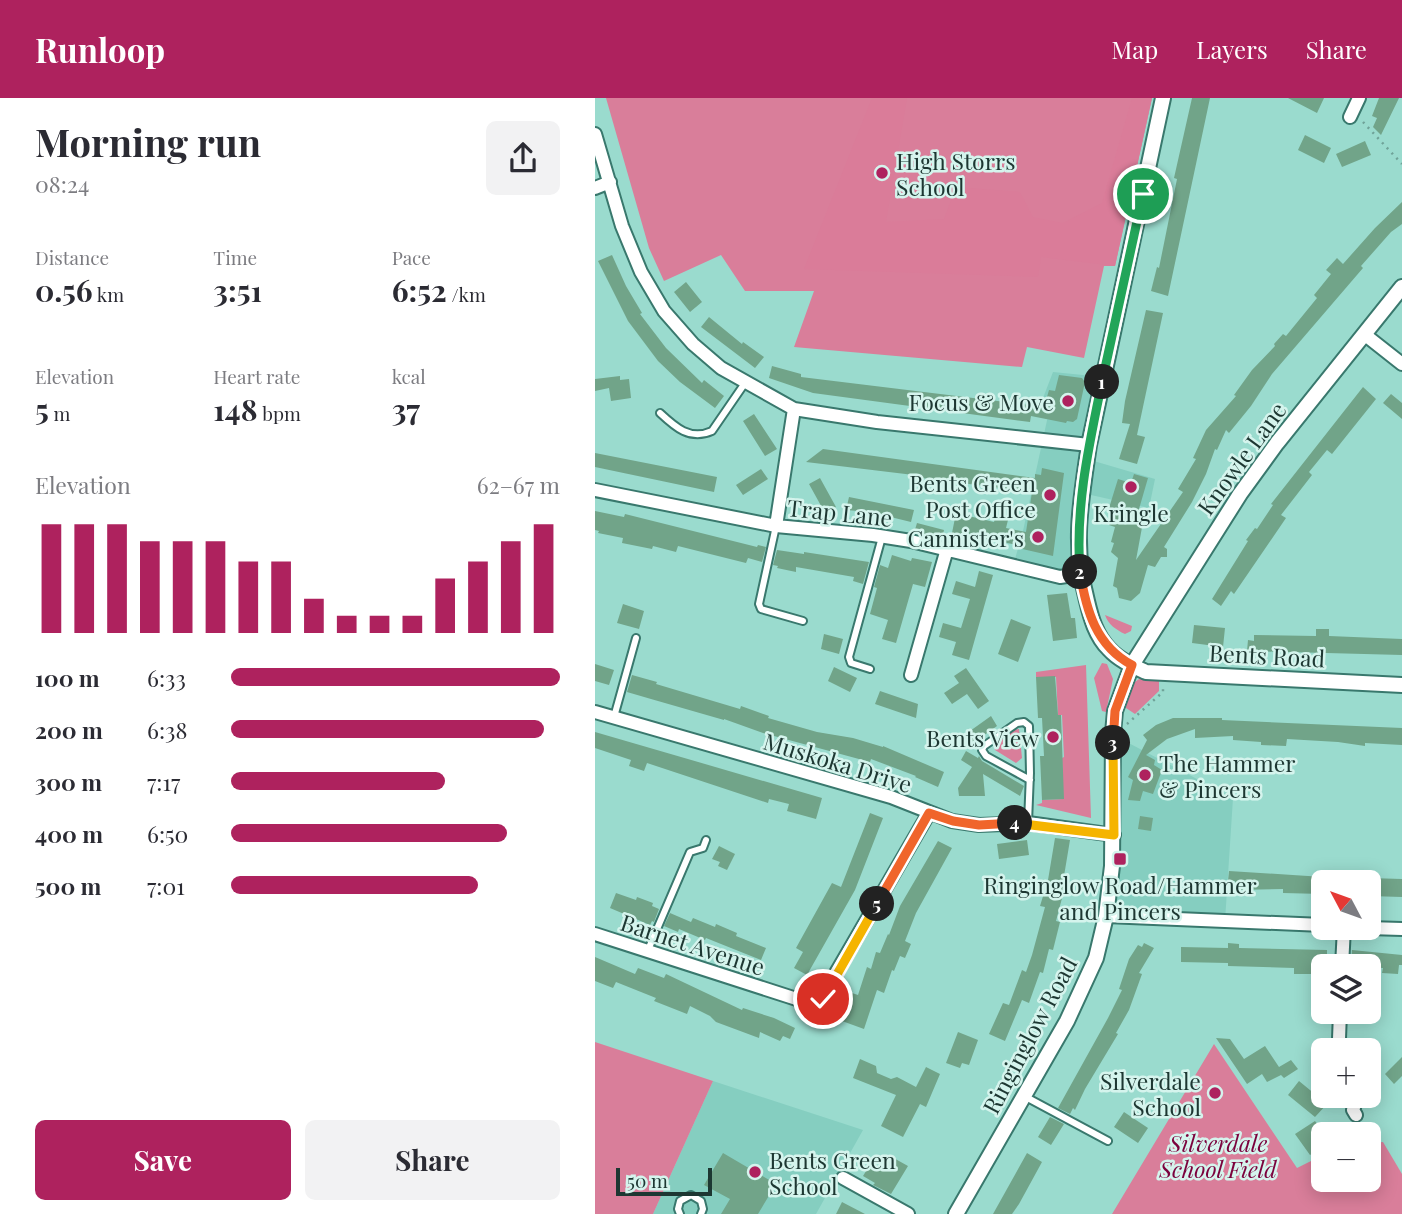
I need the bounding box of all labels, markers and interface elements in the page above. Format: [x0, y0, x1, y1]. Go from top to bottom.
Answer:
text: Runloop [35, 27, 165, 71]
text: Map [1112, 33, 1158, 65]
text: Layers [1196, 33, 1268, 65]
text: Share [1306, 33, 1367, 65]
text: Morning run [35, 116, 261, 167]
button: share [486, 121, 560, 195]
place label: High Storrs School [896, 145, 1015, 202]
pin [1113, 164, 1173, 224]
marker: High Storrs School [874, 165, 890, 181]
text: 08:24 [35, 168, 89, 199]
icon: arrive [1124, 175, 1162, 213]
text: Distance [35, 244, 109, 270]
text: Time [213, 244, 257, 270]
text: Pace [392, 244, 431, 270]
text: 0.56 [35, 270, 93, 310]
text: 3:51 [213, 270, 262, 310]
text: 6:52 [392, 270, 447, 310]
text: km [93, 281, 124, 307]
text: /km [447, 281, 486, 307]
text: Elevation [35, 363, 114, 389]
text: Heart rate [213, 363, 300, 389]
text: kcal [392, 363, 426, 389]
pin: 1 [1085, 364, 1119, 400]
text: 1 [1098, 368, 1105, 394]
place label: Focus & Move [909, 386, 1054, 417]
text: 5 [35, 389, 49, 429]
text: 148 [213, 389, 258, 429]
text: 37 [392, 389, 420, 429]
marker: Focus & Move [1060, 393, 1076, 409]
street label: Knowle Lane [1190, 395, 1292, 521]
text: m [49, 400, 70, 426]
text: bpm [258, 400, 301, 426]
place label: Bents Green Post Office [909, 467, 1036, 524]
text: Elevation [35, 469, 131, 500]
text: 62–67 m [477, 469, 560, 500]
marker: Kringle [1123, 479, 1139, 495]
marker: Bents Green Post Office [1042, 487, 1058, 503]
street label: Trap Lane [786, 491, 894, 533]
place label: Kringle [1093, 497, 1169, 528]
place label: Cannister's [908, 522, 1024, 553]
marker: Cannister's [1030, 529, 1046, 545]
pin: 2 [1063, 554, 1098, 589]
text: 2 [1075, 558, 1084, 584]
street label: Bents Road [1208, 636, 1326, 674]
text: 100 m [35, 662, 100, 693]
text: 6:33 [147, 662, 186, 693]
text: 200 m [35, 714, 103, 745]
text: 6:38 [147, 714, 187, 745]
place label: Bents View [926, 722, 1039, 753]
street label: Muskoka Drive [760, 725, 916, 799]
pin: 3 [1095, 726, 1131, 760]
marker: Bents View [1045, 729, 1061, 745]
text: 3 [1108, 729, 1117, 755]
place label: The Hammer & Pincers [1159, 747, 1296, 804]
text: 300 m [35, 766, 102, 797]
text: 7:17 [147, 766, 180, 797]
marker: The Hammer & Pincers [1137, 767, 1153, 783]
pin: 4 [997, 806, 1033, 840]
text: 4 [1009, 809, 1020, 835]
text: 400 m [35, 818, 103, 849]
text: 6:50 [147, 818, 188, 849]
marker: Ringinglow Road/Hammer and Pincers [1112, 851, 1128, 867]
place label: Ringinglow Road/Hammer and Pincers [983, 869, 1257, 926]
text: 500 m [35, 870, 101, 901]
text: 7:01 [147, 870, 185, 901]
north arrow [1311, 870, 1381, 940]
map controls [1311, 870, 1381, 1192]
pin: 5 [859, 886, 895, 922]
text: 5 [872, 890, 881, 916]
street label: Barnet Avenue [617, 906, 769, 982]
street label: Ringinglow Road [975, 951, 1083, 1119]
button: layers [1311, 954, 1381, 1024]
pin [793, 969, 853, 1029]
icon: check [804, 980, 842, 1018]
button: + [1311, 1038, 1381, 1108]
place label: Silverdale School [1100, 1065, 1201, 1122]
marker: Silverdale School [1207, 1085, 1223, 1101]
button: Save [35, 1120, 291, 1200]
button: Share [305, 1120, 560, 1200]
button: − [1311, 1122, 1381, 1192]
park label: Silverdale School Field [1158, 1127, 1277, 1184]
place label: Bents Green School [769, 1144, 896, 1201]
marker: Bents Green School [747, 1164, 763, 1180]
scale bar [616, 1165, 712, 1197]
text: 50 m [627, 1167, 668, 1193]

